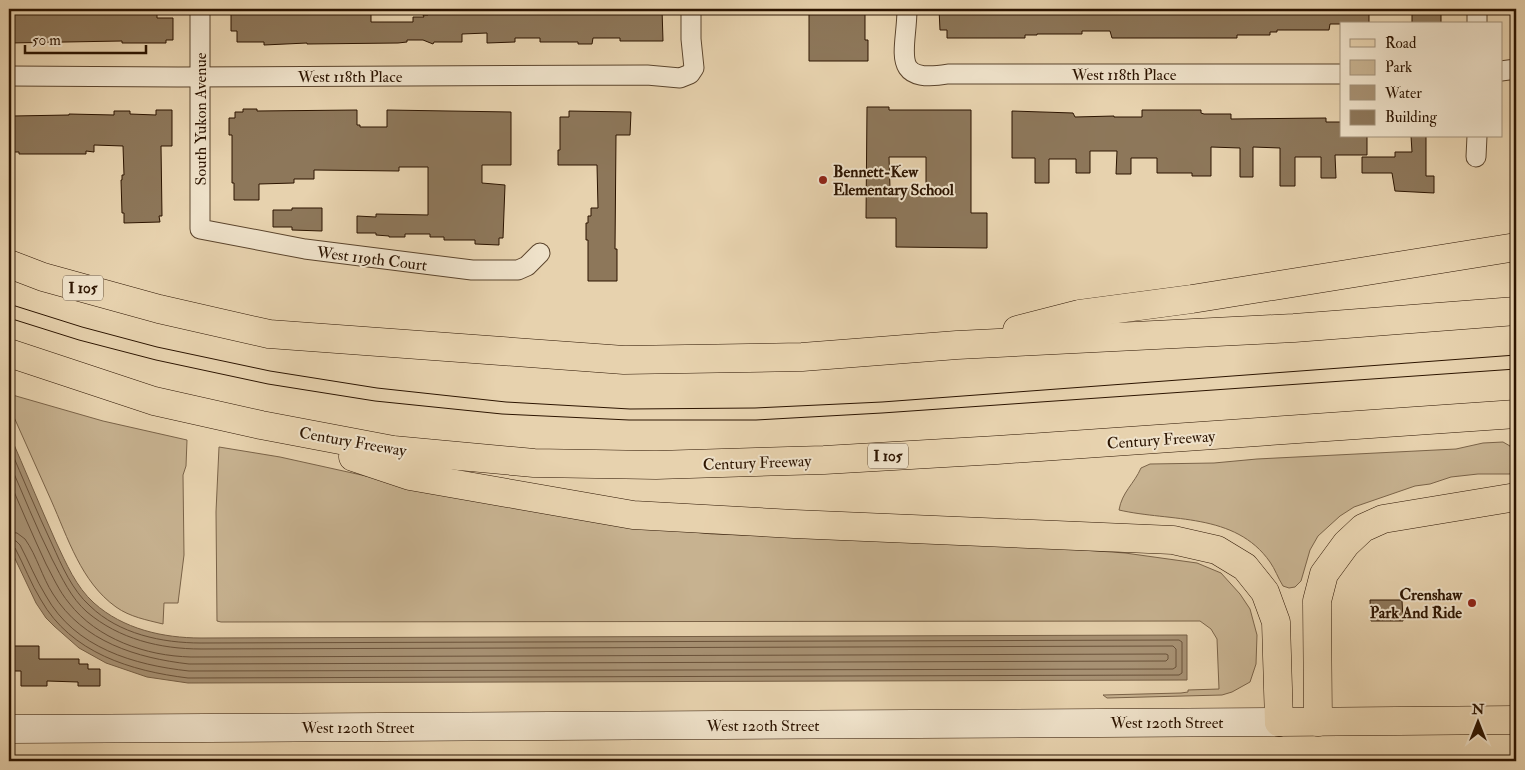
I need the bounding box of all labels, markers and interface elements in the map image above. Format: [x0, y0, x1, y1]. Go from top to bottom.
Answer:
scale bar [25, 22, 146, 54]
legend [1340, 22, 1502, 138]
text: 50 m [32, 31, 61, 50]
text: Road [1385, 34, 1417, 53]
street label: South Yukon Avenue [191, 52, 211, 185]
text: Park [1385, 58, 1412, 77]
street label: West 118th Place [1071, 65, 1177, 85]
street label: West 118th Place [297, 67, 403, 87]
text: Water [1384, 84, 1422, 103]
text: Building [1385, 108, 1437, 127]
place label: Bennett-Kew Elementary School [833, 162, 955, 201]
marker: Bennett-Kew Elementary School [817, 174, 829, 186]
street label: West 119th Court [315, 242, 428, 276]
road number: I 105 [63, 276, 103, 300]
street label: Century Freeway [298, 423, 409, 461]
street label: Century Freeway [1106, 426, 1217, 454]
road number: I 105 [868, 444, 908, 468]
street label: Century Freeway [702, 451, 813, 475]
place label: Crenshaw Park And Ride [1370, 585, 1463, 623]
marker: Crenshaw Park And Ride [1466, 597, 1478, 609]
north arrow [1452, 698, 1502, 748]
text: N [1471, 701, 1485, 718]
street label: West 120th Street [1109, 713, 1224, 733]
street label: West 120th Street [705, 716, 820, 736]
street label: West 120th Street [300, 718, 415, 738]

